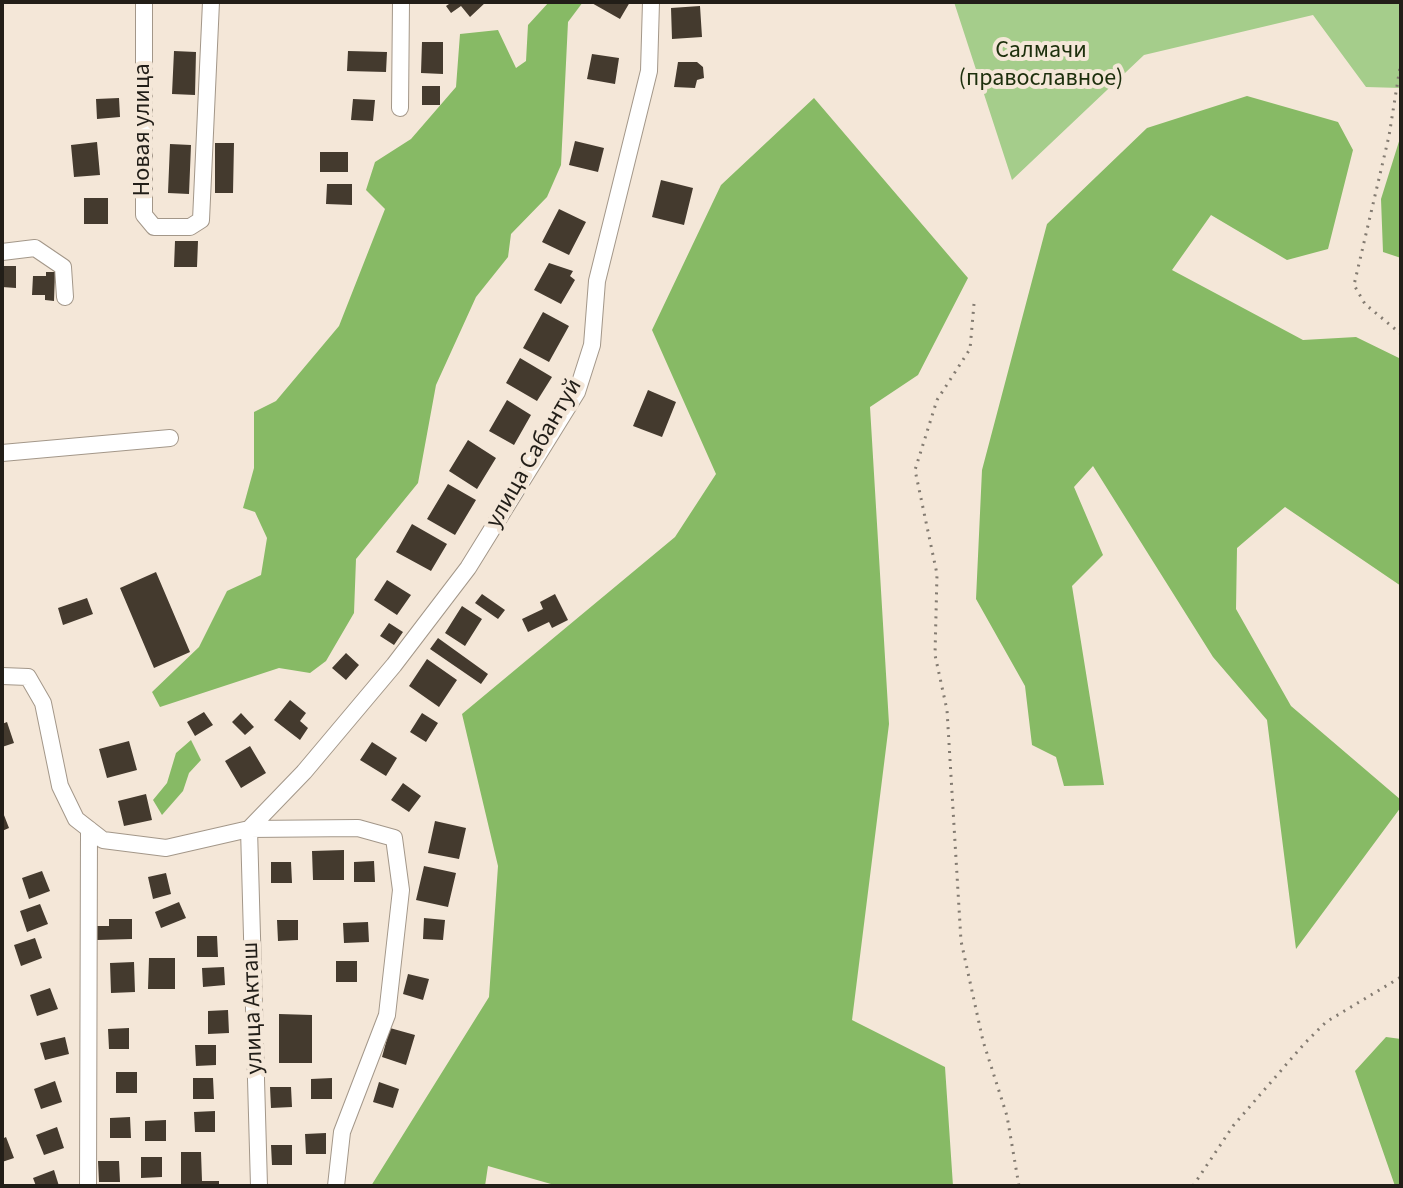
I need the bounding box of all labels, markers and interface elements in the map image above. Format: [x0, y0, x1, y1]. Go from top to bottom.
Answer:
park label: Салмачи (православное) [959, 38, 1123, 94]
street label: Новая улица [130, 63, 158, 197]
street label: улица Сабантуй [481, 374, 589, 534]
street label: улица Акташ [237, 941, 271, 1075]

